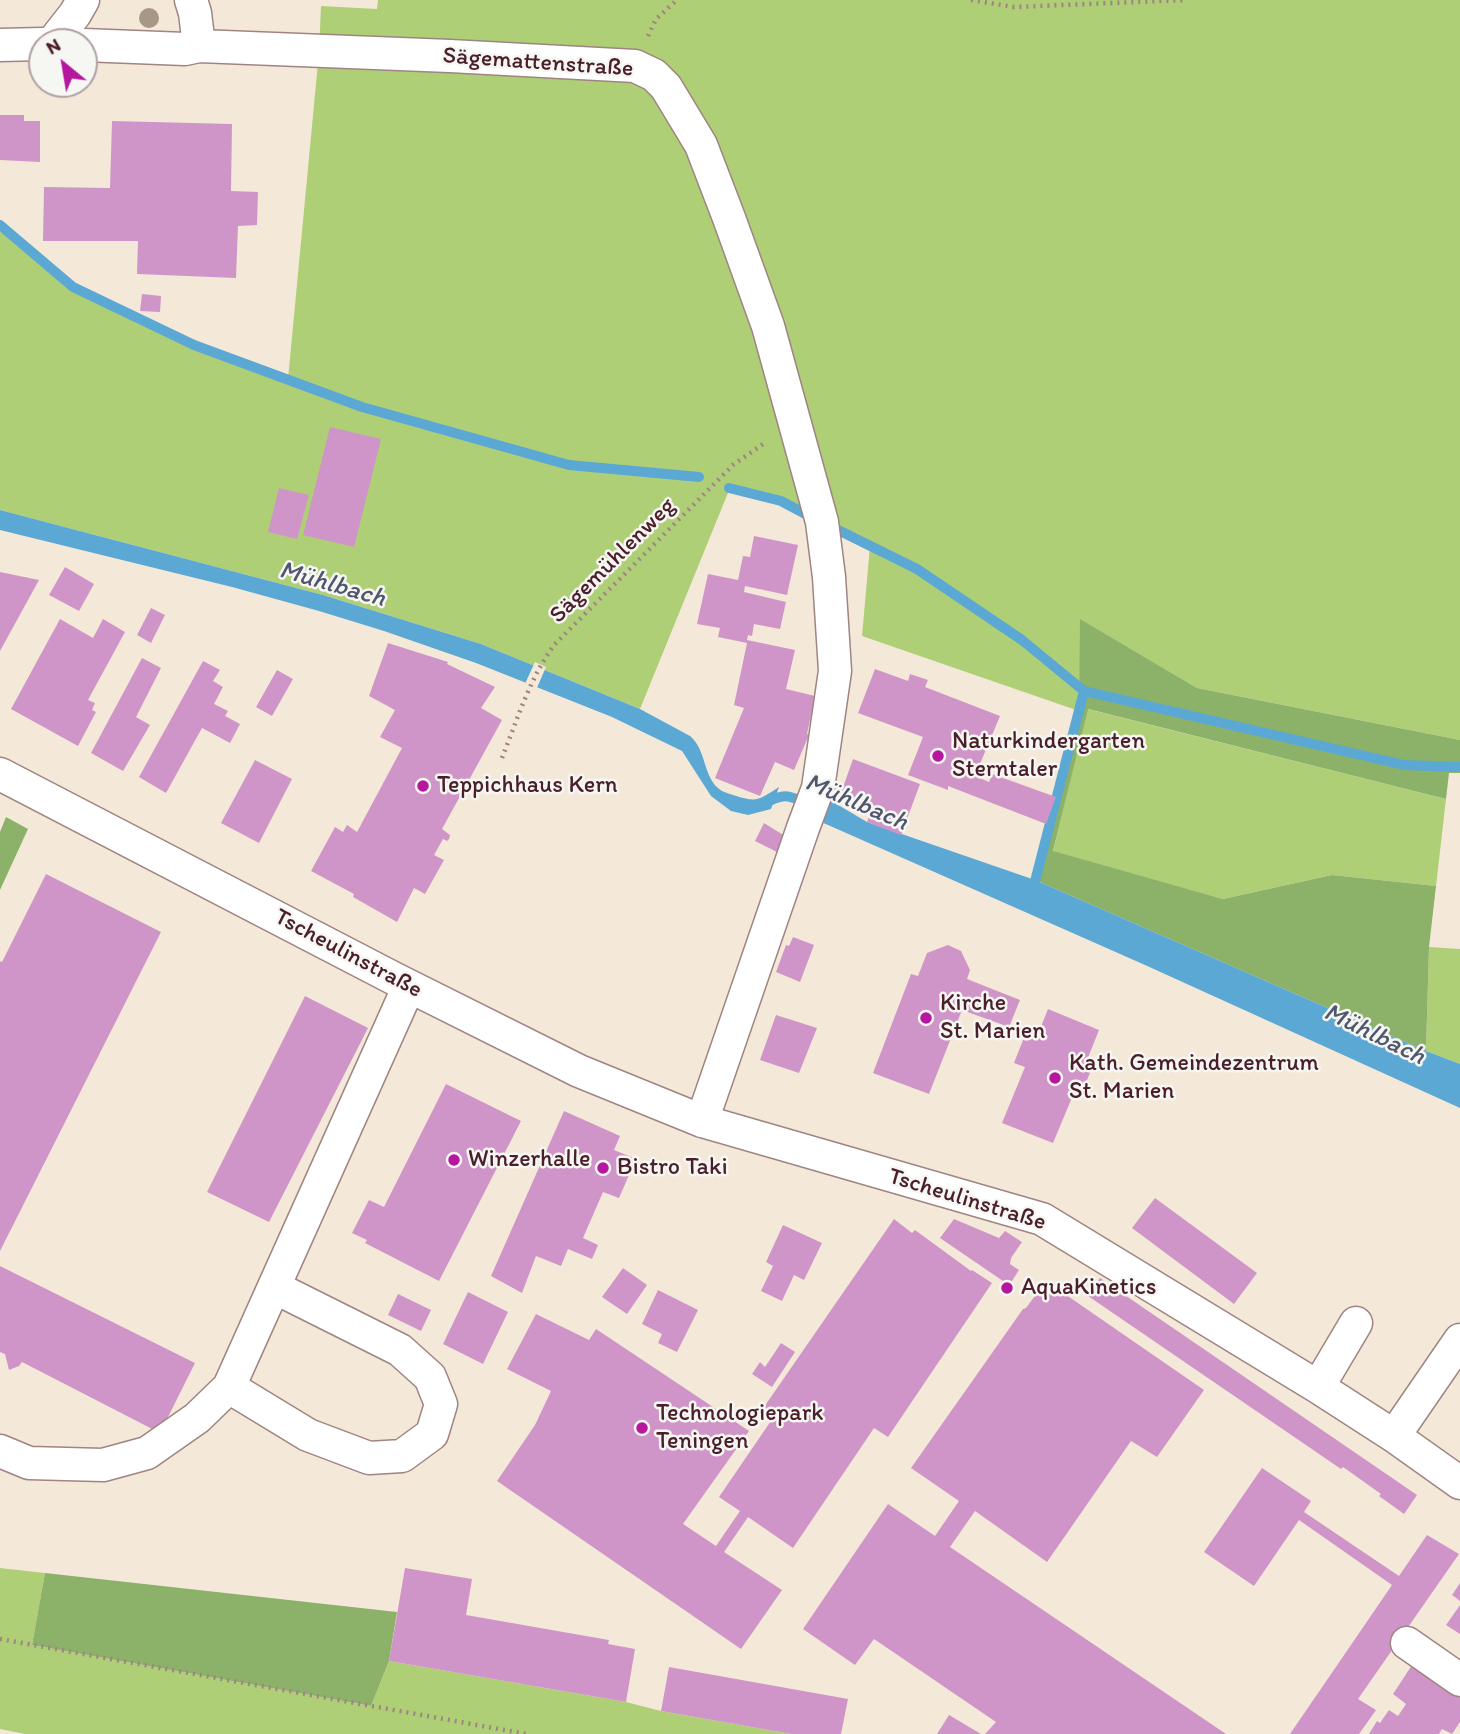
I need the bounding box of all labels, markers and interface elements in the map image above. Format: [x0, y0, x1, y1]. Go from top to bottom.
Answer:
north arrow [28, 28, 98, 98]
text: N [42, 33, 65, 59]
street label: Sägemattenstraße [442, 42, 634, 84]
street label: Sägemühlenweg [544, 492, 682, 630]
water label: Mühlbach [275, 555, 389, 615]
place label: Naturkindergarten Sterntaler [952, 728, 1145, 784]
marker: Naturkindergarten Sterntaler [930, 748, 946, 764]
water label: Mühlbach [800, 767, 912, 839]
place label: Teppichhaus Kern [437, 772, 618, 800]
marker: Teppichhaus Kern [415, 778, 431, 794]
street label: Tscheulinstraße [269, 903, 427, 1005]
place label: Kirche St. Marien [940, 990, 1045, 1046]
water label: Mühlbach [1318, 997, 1430, 1073]
marker: Kirche St. Marien [918, 1010, 934, 1026]
place label: Kath. Gemeindezentrum St. Marien [1069, 1050, 1319, 1106]
marker: Kath. Gemeindezentrum St. Marien [1047, 1070, 1063, 1086]
place label: Winzerhalle [468, 1146, 590, 1174]
marker: Winzerhalle [446, 1152, 462, 1168]
place label: Bistro Taki [617, 1154, 728, 1182]
marker: Bistro Taki [595, 1160, 611, 1176]
street label: Tscheulinstraße [885, 1162, 1049, 1238]
place label: AquaKinetics [1021, 1274, 1157, 1302]
marker: AquaKinetics [999, 1280, 1015, 1296]
place label: Technologiepark Teningen [656, 1400, 823, 1456]
marker: Technologiepark Teningen [634, 1420, 650, 1436]

